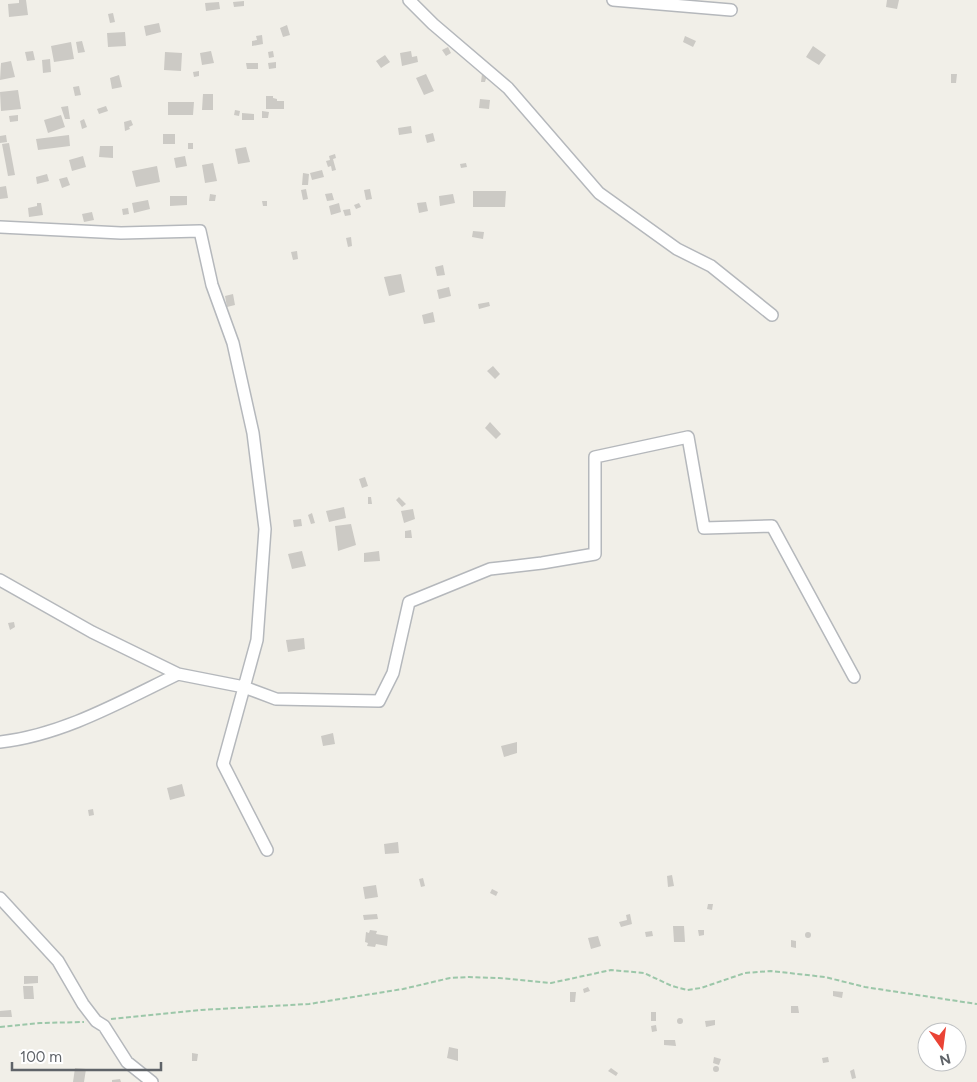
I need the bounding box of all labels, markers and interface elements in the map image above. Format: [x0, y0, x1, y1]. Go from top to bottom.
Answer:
north arrow [917, 1022, 967, 1072]
scale bar [12, 1040, 161, 1072]
text: 100 m [20, 1048, 62, 1066]
text: N [938, 1050, 952, 1069]

